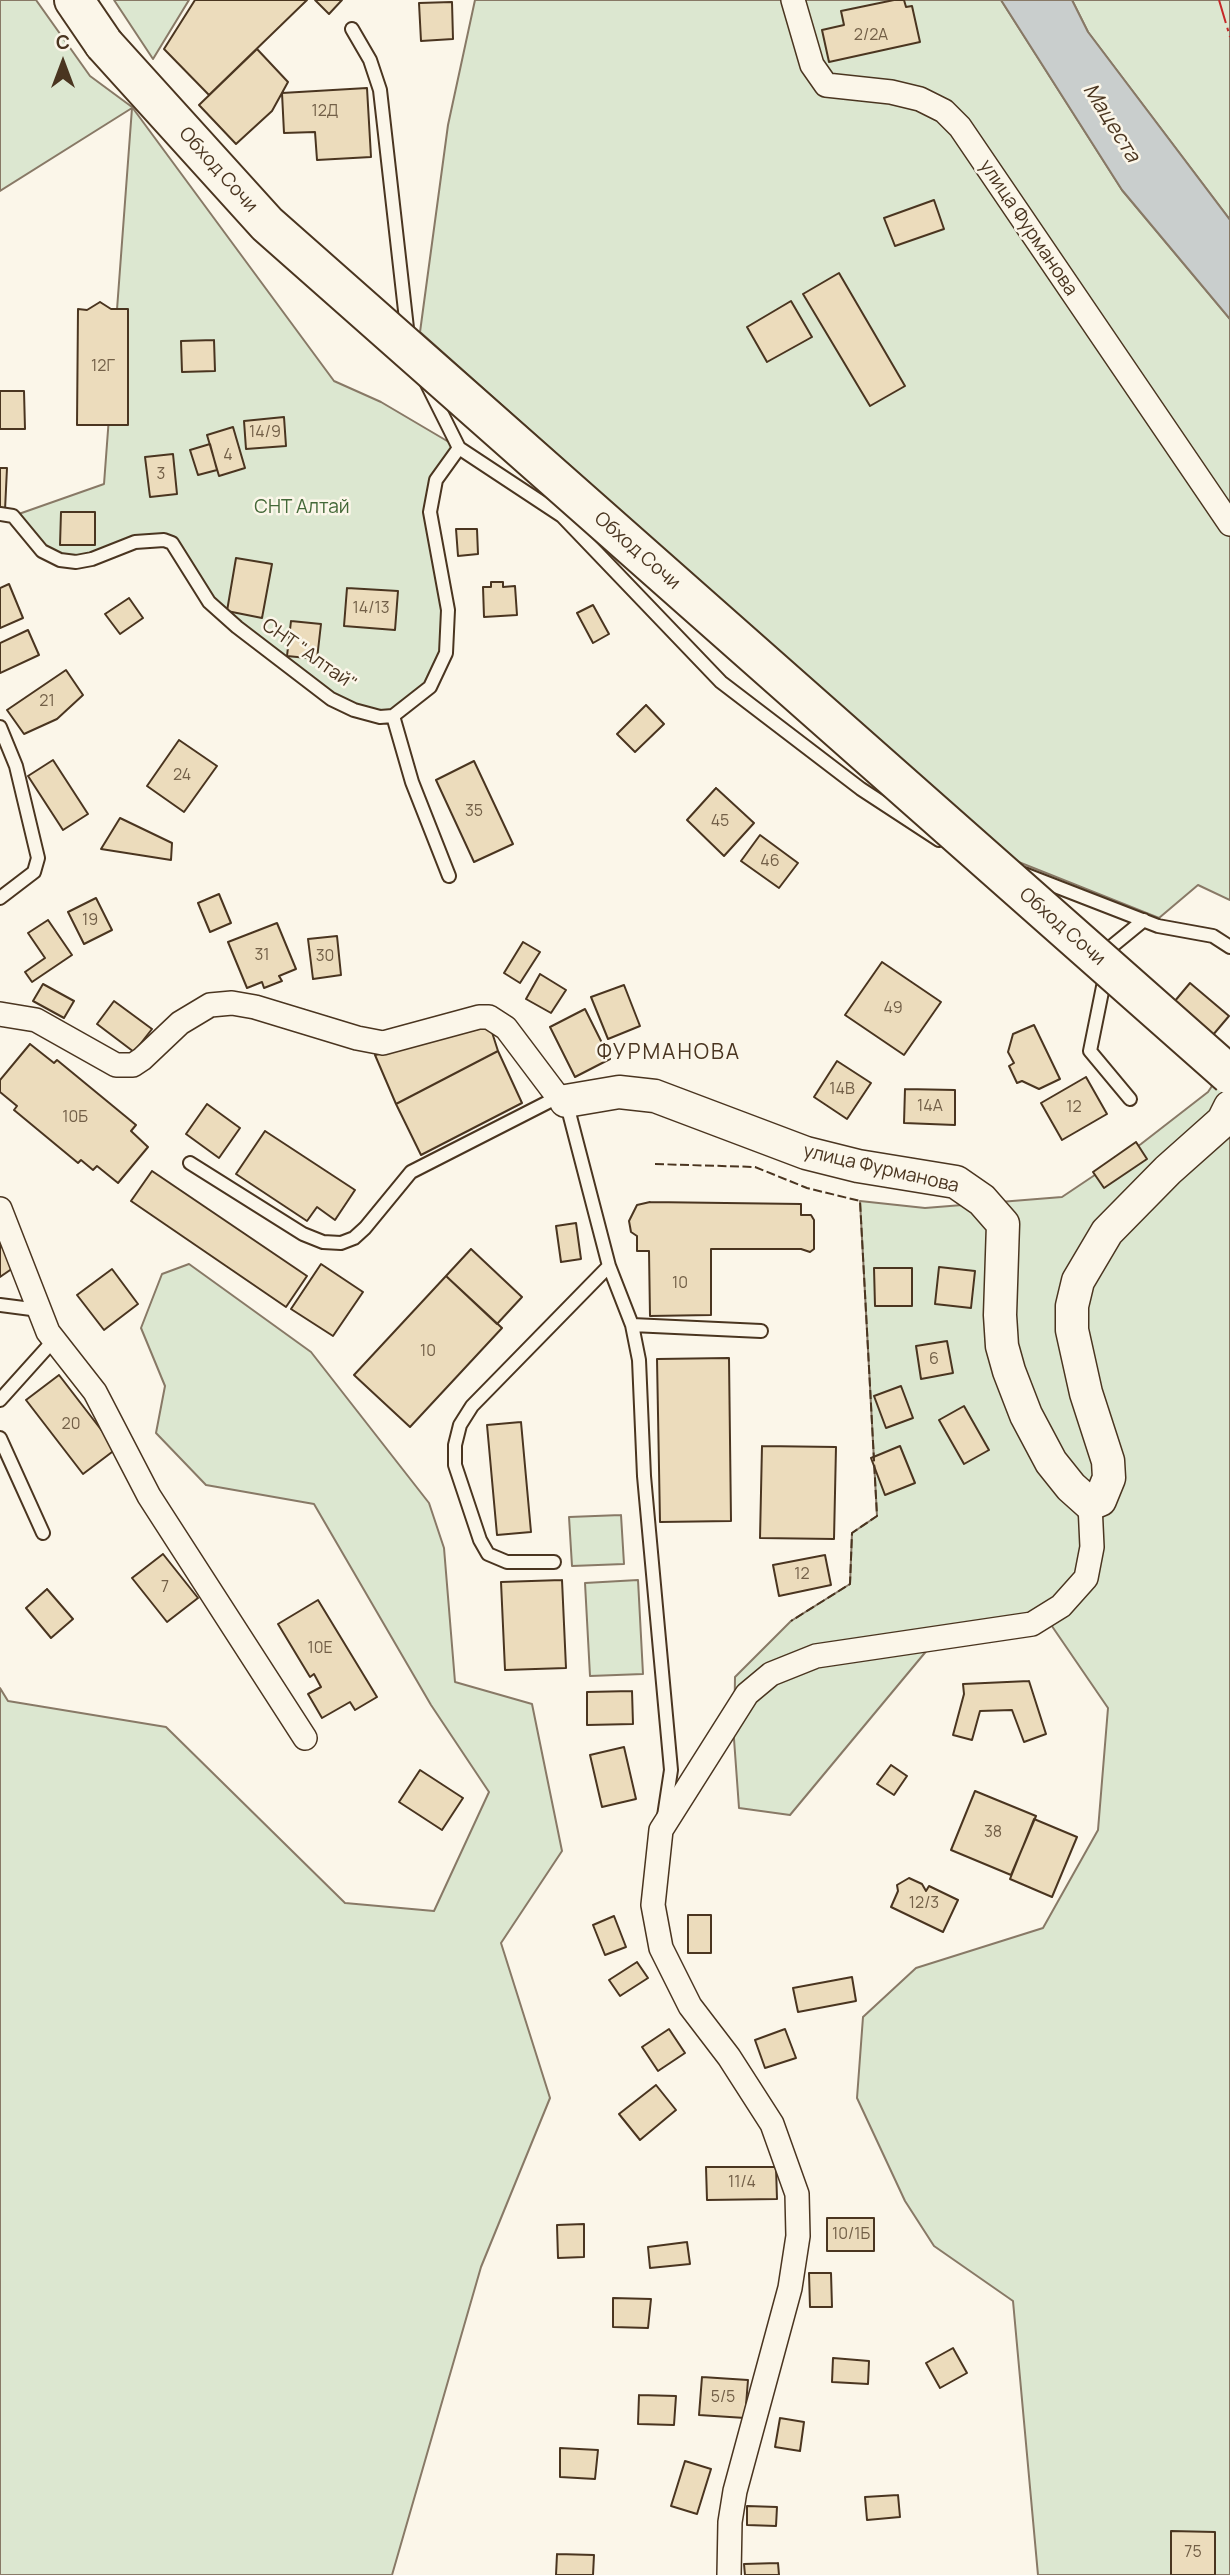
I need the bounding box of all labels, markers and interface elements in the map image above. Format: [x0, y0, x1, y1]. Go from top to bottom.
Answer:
house number: 2/2А [854, 26, 888, 46]
north arrow [28, 28, 98, 98]
text: С [56, 29, 70, 55]
water label: Мацеста [1077, 79, 1145, 167]
house number: 12Д [312, 102, 338, 122]
street label: Обход Сочи [174, 123, 262, 217]
street label: улица Фурманова [974, 156, 1082, 300]
house number: 12Г [91, 357, 115, 377]
house number: 14/9 [249, 423, 281, 443]
house number: 4 [223, 446, 233, 466]
house number: 3 [157, 465, 165, 485]
park label: СНТ Алтай [254, 497, 350, 519]
street label: Обход Сочи [589, 507, 685, 595]
house number: 14/13 [353, 599, 389, 619]
street label: СНТ "Алтай" [257, 614, 361, 696]
house number: 21 [39, 692, 55, 712]
house number: 24 [173, 766, 191, 786]
house number: 35 [465, 802, 483, 822]
house number: 45 [711, 812, 729, 832]
house number: 46 [760, 852, 780, 872]
street label: Обход Сочи [1014, 883, 1110, 971]
house number: 19 [82, 911, 98, 931]
house number: 31 [254, 946, 270, 966]
house number: 30 [316, 947, 334, 967]
house number: 49 [883, 999, 903, 1019]
district label: ФУРМАНОВА [598, 1040, 740, 1066]
house number: 14В [829, 1080, 855, 1100]
house number: 14А [917, 1097, 943, 1117]
house number: 12 [1066, 1098, 1082, 1118]
house number: 10Б [62, 1108, 88, 1128]
street label: улица Фурманова [801, 1140, 961, 1198]
house number: 10 [672, 1274, 688, 1294]
house number: 10 [420, 1342, 436, 1362]
house number: 6 [929, 1350, 939, 1370]
house number: 20 [62, 1415, 80, 1435]
house number: 12 [794, 1565, 810, 1585]
house number: 7 [161, 1578, 169, 1598]
house number: 10Е [307, 1639, 333, 1659]
house number: 38 [984, 1823, 1002, 1843]
house number: 12/3 [909, 1894, 939, 1914]
house number: 11/4 [728, 2173, 756, 2193]
house number: 10/1Б [832, 2225, 870, 2245]
house number: 5/5 [711, 2388, 735, 2408]
house number: 75 [1184, 2543, 1202, 2563]

